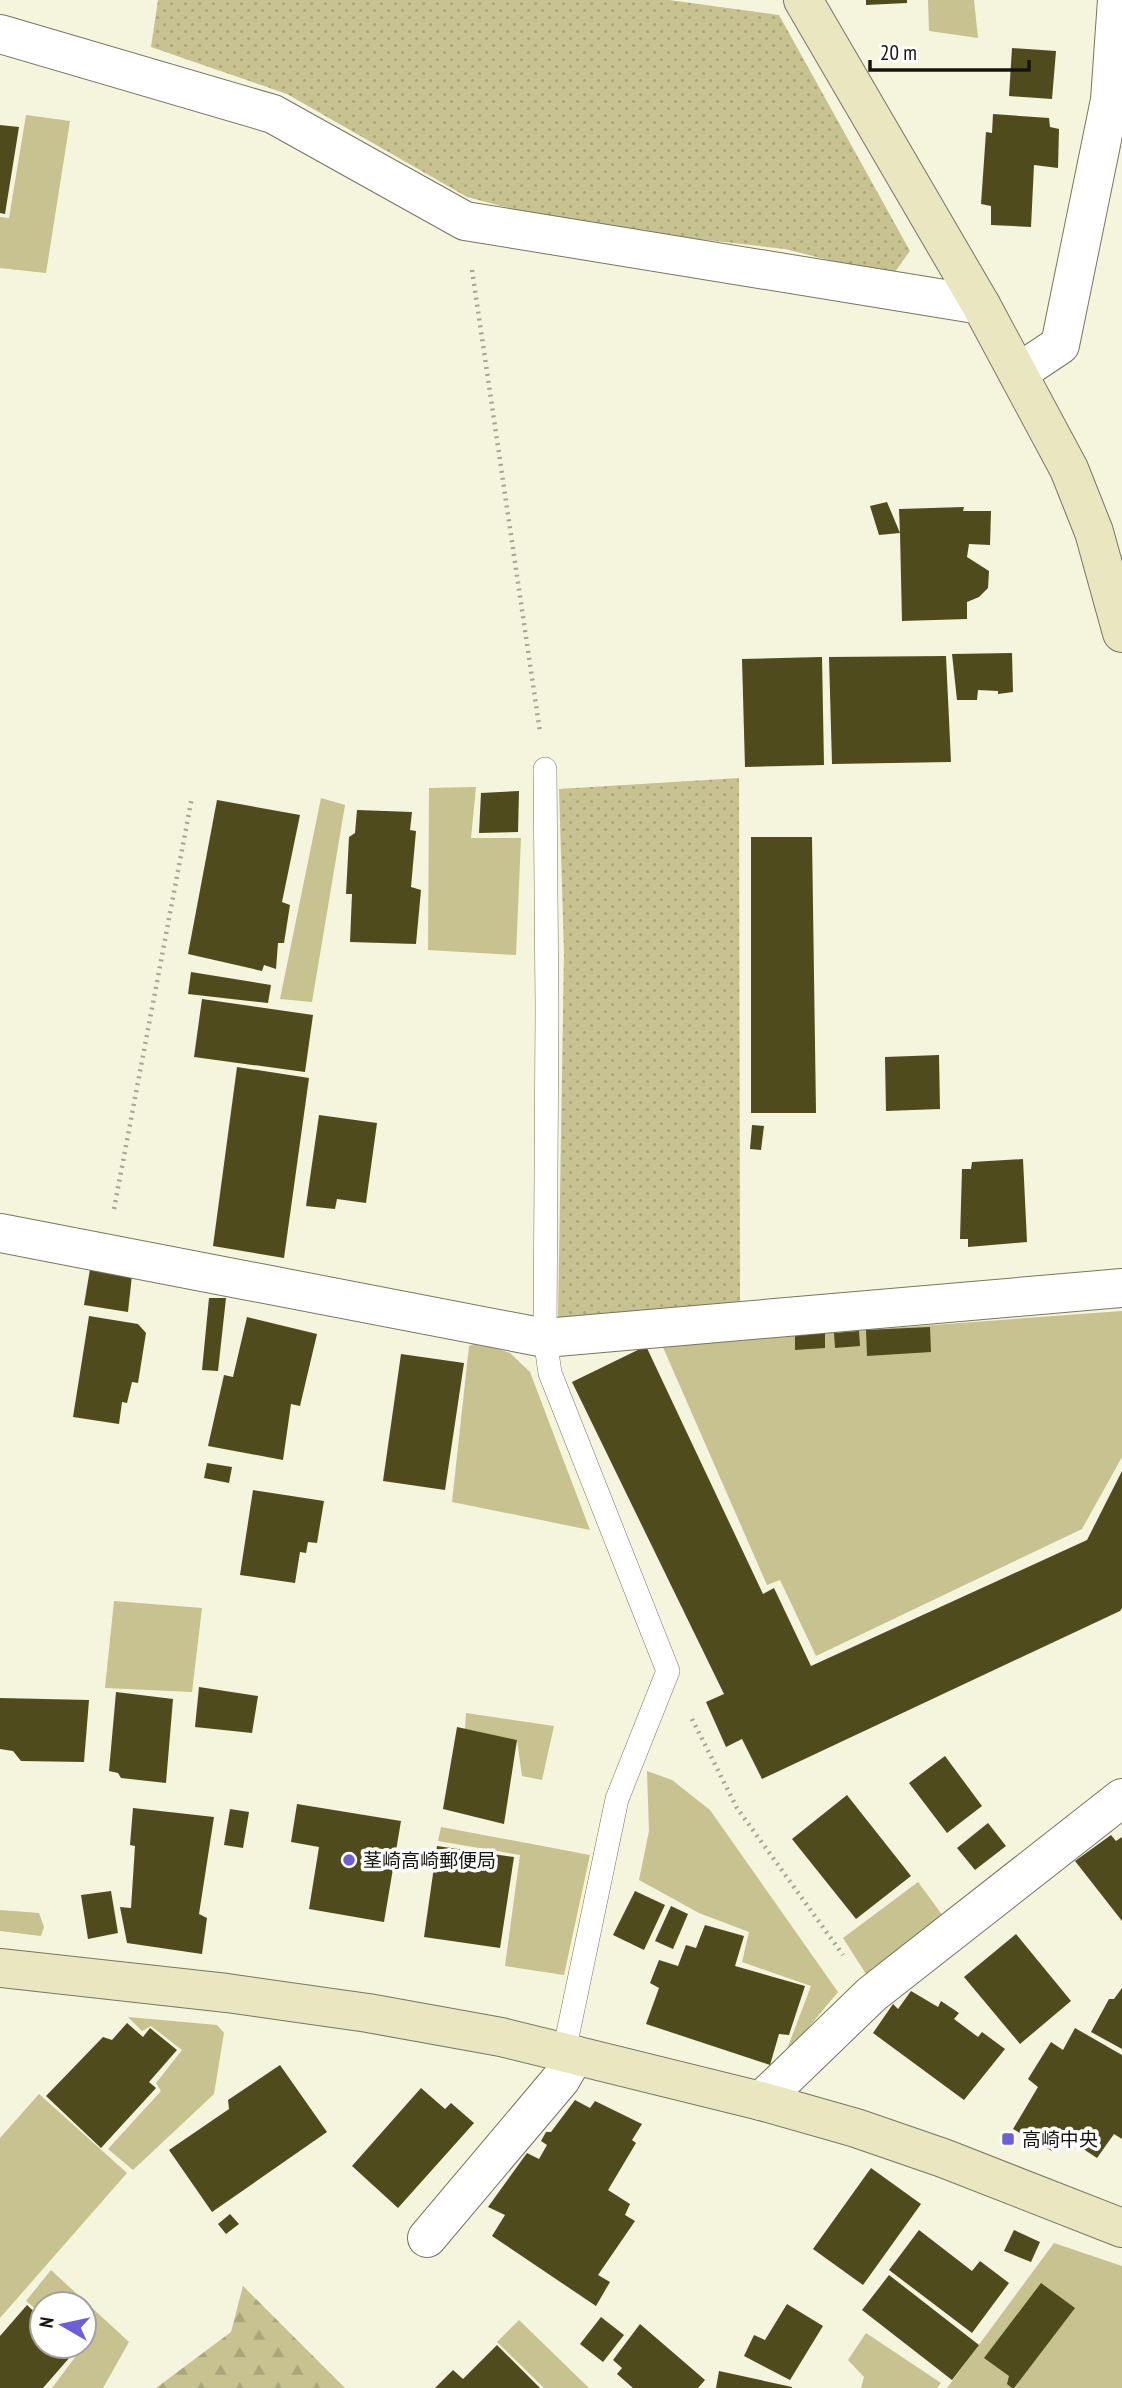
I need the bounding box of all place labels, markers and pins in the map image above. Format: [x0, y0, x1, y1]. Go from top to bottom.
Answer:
place label: 茎崎高崎郵便局 [363, 1848, 496, 1872]
marker: 茎崎高崎郵便局 [341, 1852, 357, 1868]
place label: 高崎中央 [1022, 2127, 1098, 2151]
marker: 高崎中央 [1000, 2131, 1016, 2147]

